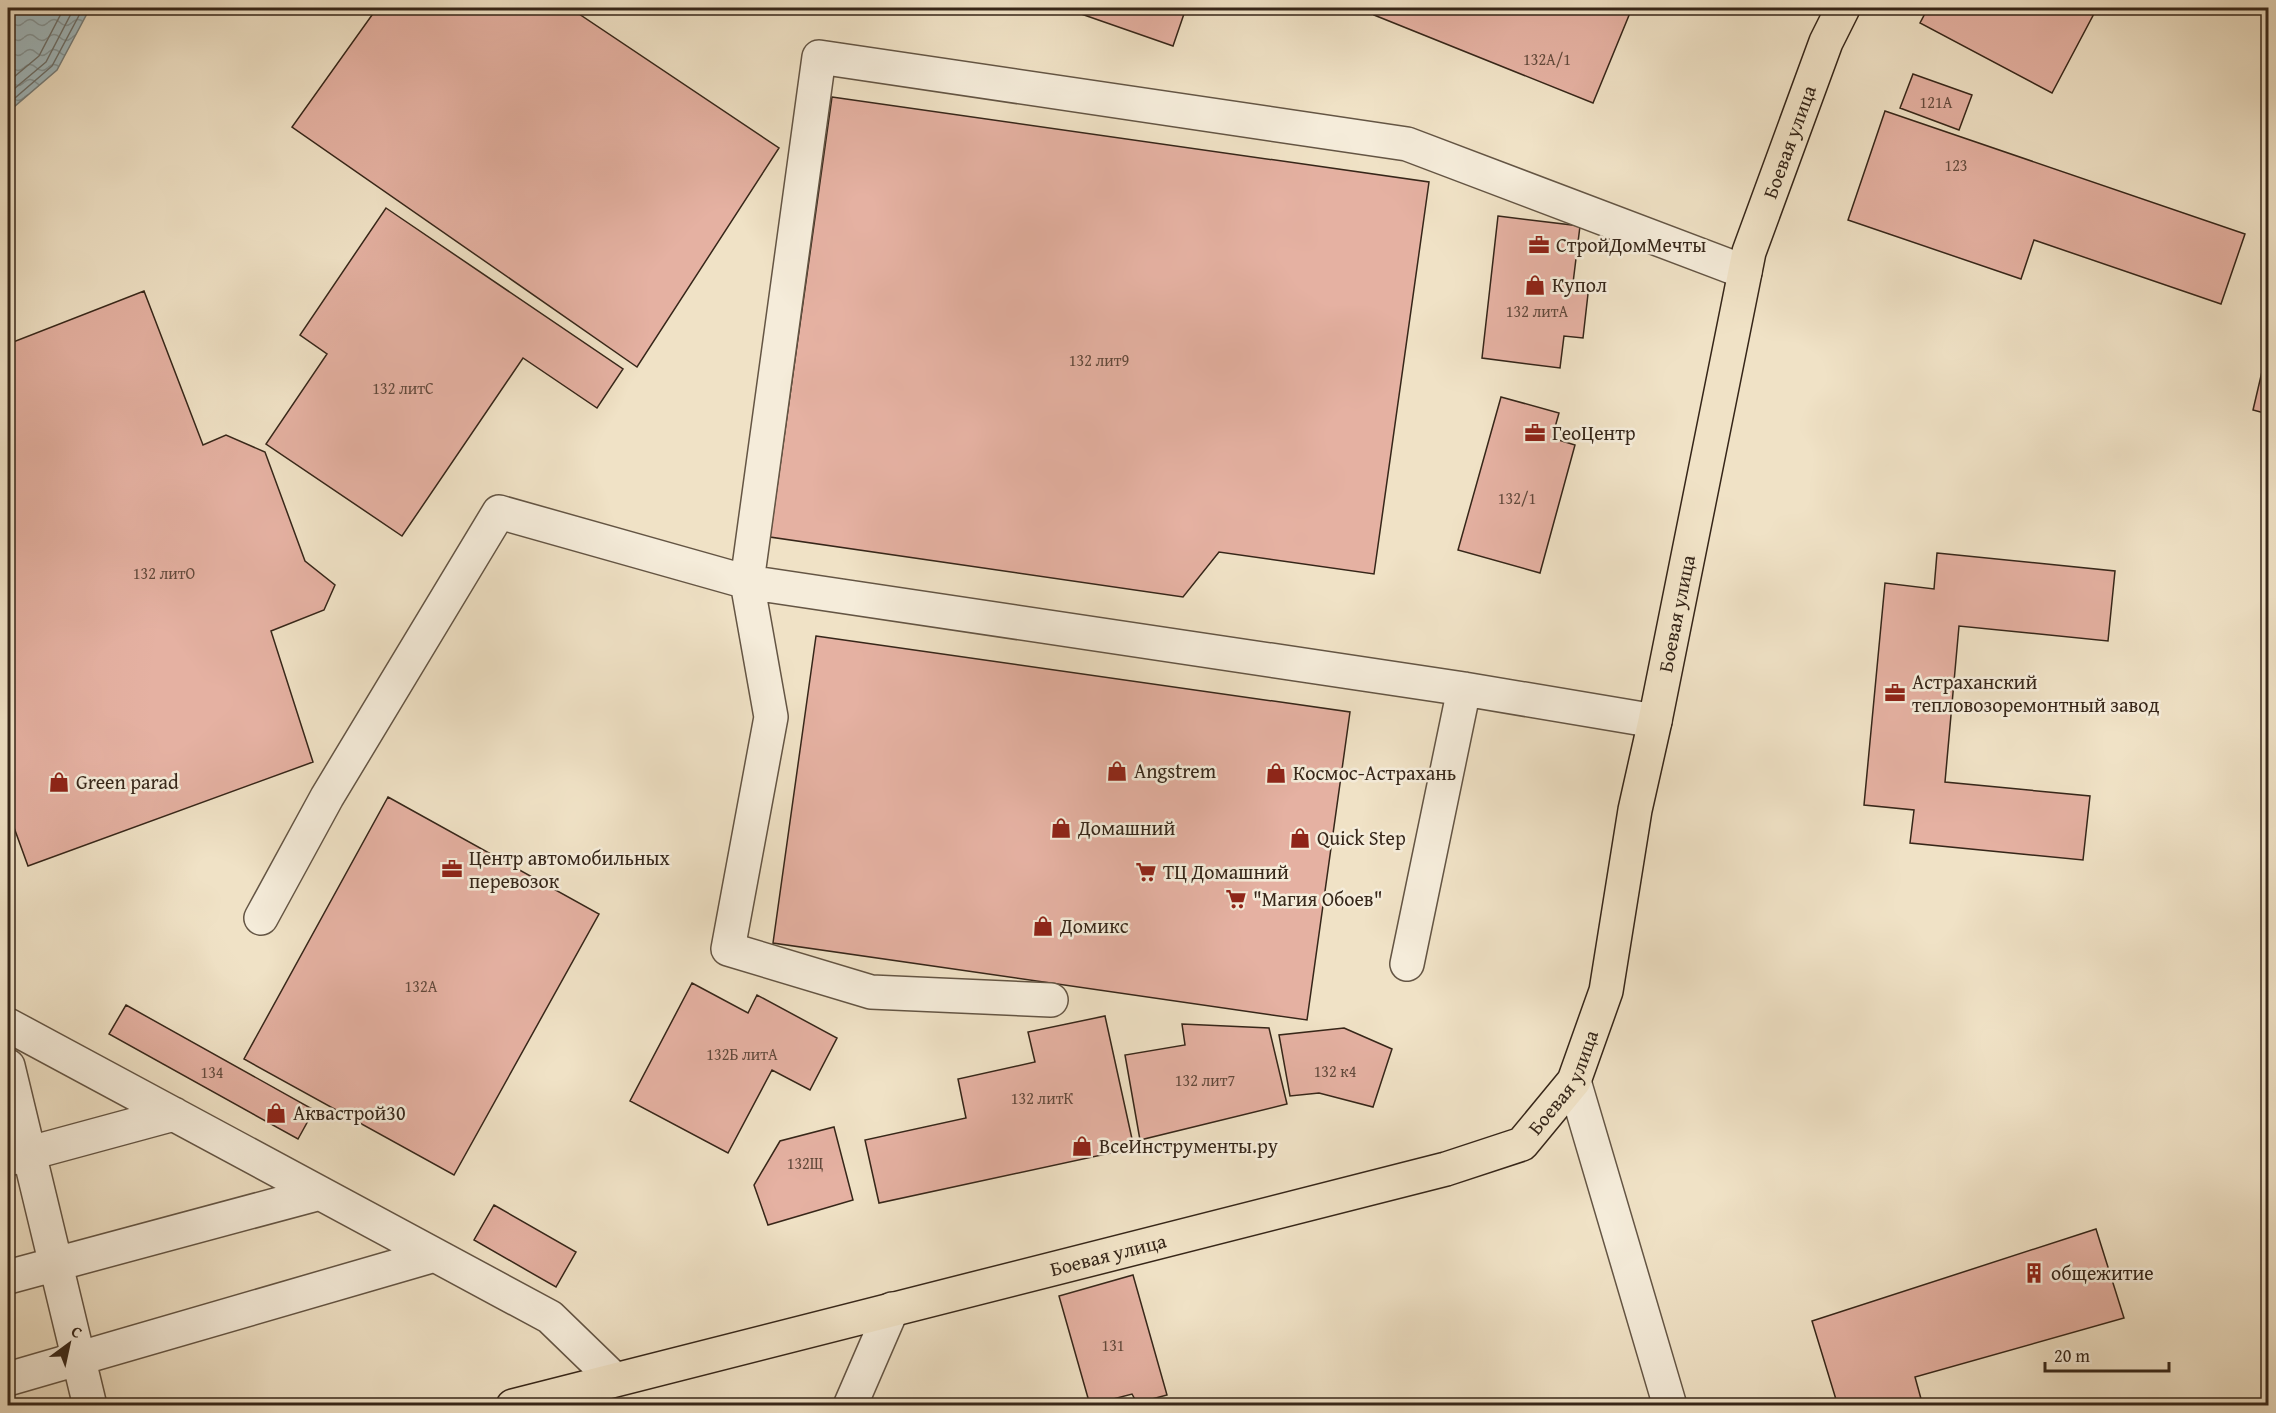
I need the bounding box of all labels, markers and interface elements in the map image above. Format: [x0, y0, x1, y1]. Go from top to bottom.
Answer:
house number: 132А/1 [1523, 47, 1571, 71]
street label: Боевая улица [1755, 80, 1823, 202]
house number: 121А [1920, 90, 1953, 114]
house number: 123 [1944, 153, 1968, 177]
place label: СтройДомМечты [1556, 230, 1706, 259]
office icon: СтройДомМечты [1527, 233, 1551, 257]
place label: Купол [1552, 270, 1607, 299]
shop icon: Купол [1523, 273, 1547, 297]
house number: 132 литА [1506, 299, 1568, 323]
house number: 132 лит9 [1069, 348, 1129, 372]
house number: 132 литС [372, 376, 434, 400]
place label: ГеоЦентр [1552, 418, 1636, 447]
office icon: ГеоЦентр [1523, 421, 1547, 445]
house number: 132/1 [1498, 486, 1536, 510]
street label: Боевая улица [1650, 552, 1702, 675]
house number: 132 литО [133, 561, 195, 585]
place label: Астраханский тепловозоремонтный завод [1912, 667, 2159, 719]
office icon: Астраханский тепловозоремонтный завод [1883, 681, 1907, 705]
place label: Angstrem [1134, 756, 1217, 785]
place label: Космос-Астрахань [1293, 758, 1456, 787]
shop icon: Angstrem [1105, 759, 1129, 783]
shop icon: Космос-Астрахань [1264, 761, 1288, 785]
place label: Green parad [76, 767, 179, 796]
shop icon: Green parad [47, 770, 71, 794]
place label: Домашний [1077, 813, 1175, 842]
shop icon: Домашний [1049, 816, 1073, 840]
place label: Quick Step [1317, 823, 1406, 852]
shop icon: Quick Step [1288, 826, 1312, 850]
place label: Центр автомобильных перевозок [469, 843, 671, 895]
office icon: Центр автомобильных перевозок [440, 857, 464, 881]
place label: ТЦ Домашний [1163, 857, 1289, 886]
supermarket icon: ТЦ Домашний [1134, 860, 1158, 884]
place label: "Магия Обоев" [1253, 884, 1382, 913]
supermarket icon: "Магия Обоев" [1224, 887, 1248, 911]
place label: Домикс [1059, 911, 1129, 940]
shop icon: Домикс [1031, 914, 1055, 938]
house number: 132А [405, 974, 438, 998]
street label: Боевая улица [1521, 1026, 1605, 1141]
house number: 132Б литА [706, 1042, 778, 1066]
house number: 132 к4 [1314, 1059, 1357, 1083]
house number: 134 [200, 1060, 224, 1084]
house number: 132 лит7 [1175, 1068, 1235, 1092]
house number: 132 литК [1011, 1086, 1073, 1110]
place label: Аквастрой30 [293, 1098, 406, 1127]
shop icon: Аквастрой30 [264, 1101, 288, 1125]
place label: ВсеИнструменты.ру [1099, 1131, 1278, 1160]
shop icon: ВсеИнструменты.ру [1070, 1134, 1094, 1158]
house number: 132Щ [787, 1151, 824, 1175]
street label: Боевая улица [1047, 1226, 1170, 1283]
place label: общежитие [2051, 1258, 2154, 1287]
building icon: общежитие [2022, 1261, 2046, 1285]
north arrow [39, 1314, 99, 1374]
text: С [67, 1319, 87, 1344]
house number: 131 [1101, 1333, 1125, 1357]
scale bar [2045, 1335, 2170, 1373]
text: 20 m [2054, 1342, 2090, 1369]

